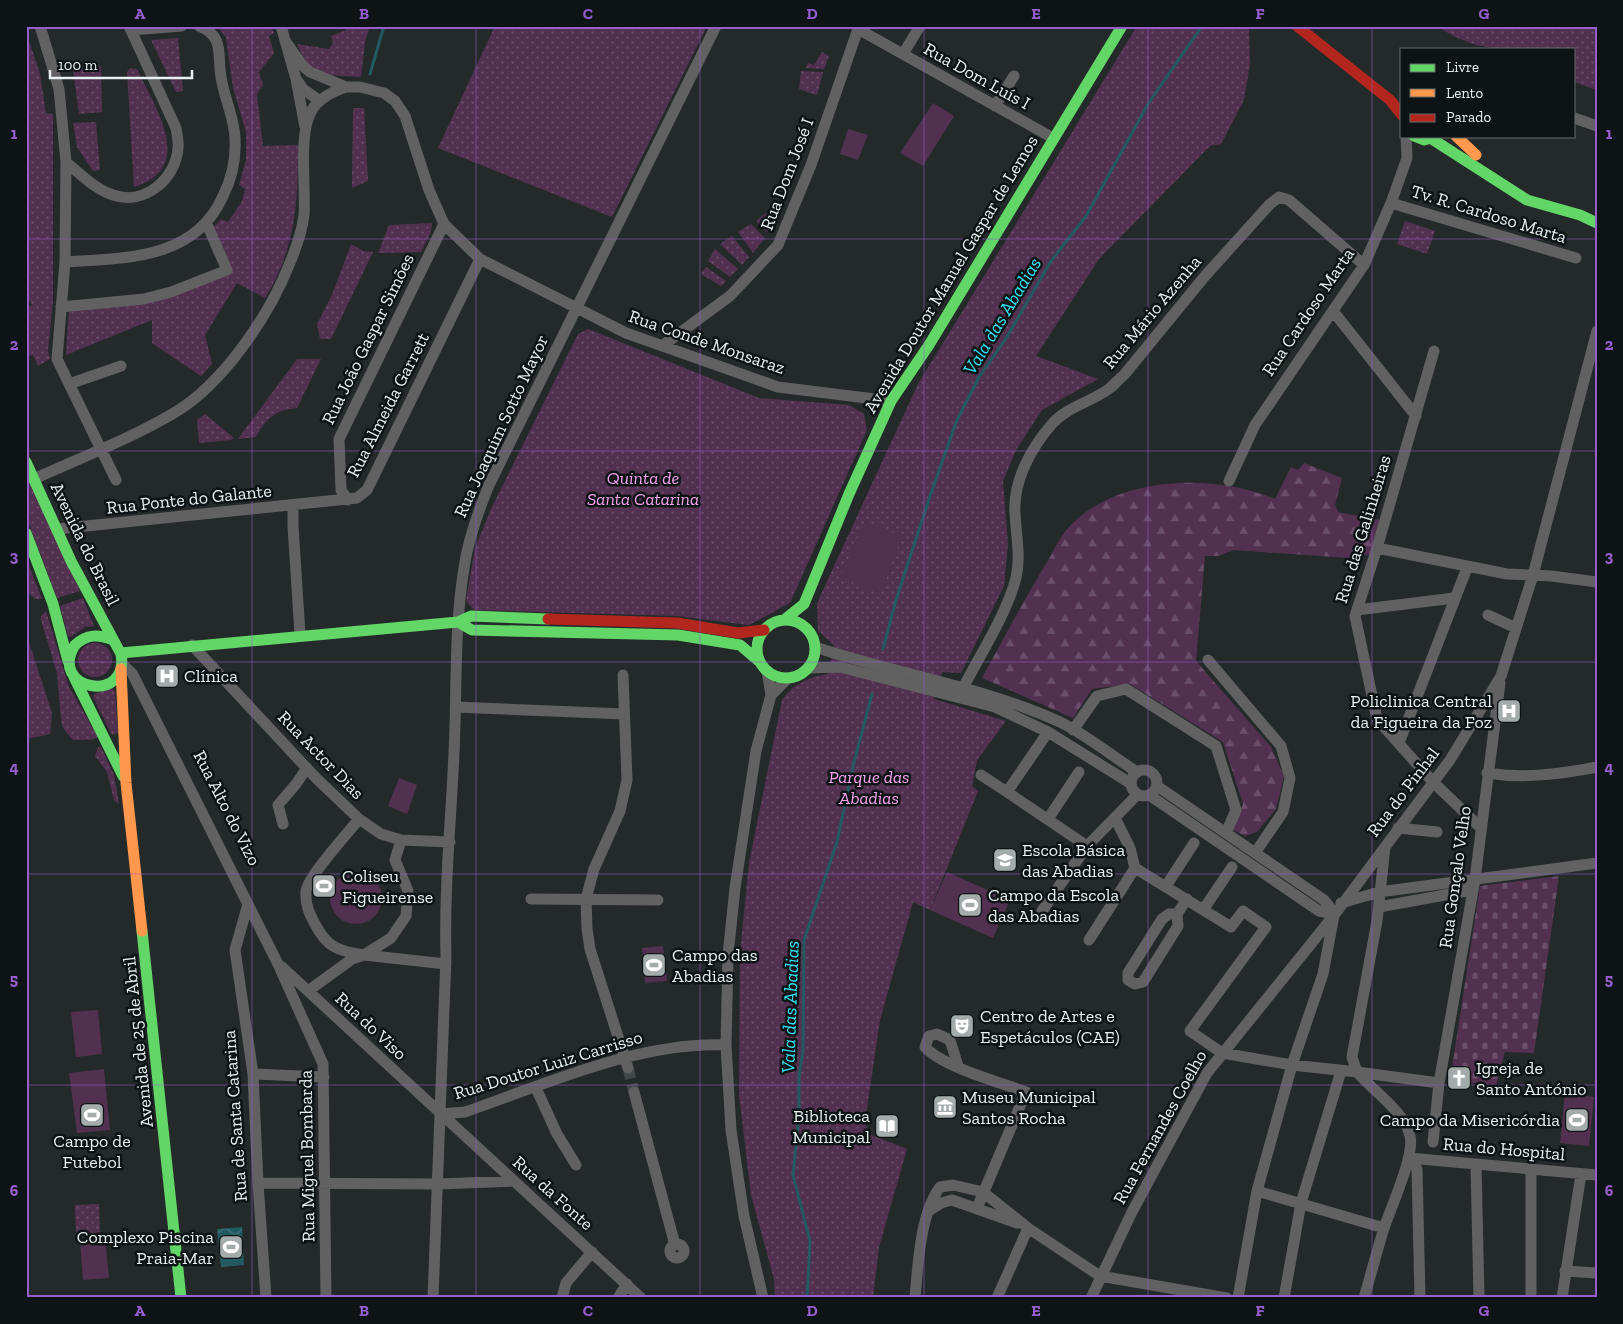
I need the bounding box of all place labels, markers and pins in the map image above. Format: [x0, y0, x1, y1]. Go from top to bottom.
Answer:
hospital icon: Clínica [154, 663, 180, 689]
place label: Clínica [184, 665, 238, 687]
place label: Policlinica Central da Figueira da Foz [1350, 690, 1492, 733]
hospital icon: Policlinica Central da Figueira da Foz [1496, 698, 1522, 724]
place label: Escola Básica das Abadias [1022, 839, 1125, 882]
school or university icon: Escola Básica das Abadias [992, 847, 1018, 873]
place label: Coliseu Figueirense [342, 865, 433, 908]
sports icon: Coliseu Figueirense [311, 873, 337, 899]
place label: Campo da Escola das Abadias [988, 884, 1120, 927]
sports icon: Campo da Escola das Abadias [957, 892, 983, 918]
place label: Campo das Abadias [672, 944, 758, 987]
sports icon: Campo das Abadias [641, 952, 667, 978]
place label: Centro de Artes e Espetáculos (CAE) [980, 1005, 1120, 1048]
theatre icon: Centro de Artes e Espetáculos (CAE) [949, 1013, 975, 1039]
place label: Igreja de Santo António [1476, 1057, 1587, 1100]
church icon: Igreja de Santo António [1446, 1065, 1472, 1091]
place label: Museu Municipal Santos Rocha [962, 1086, 1096, 1129]
museum icon: Museu Municipal Santos Rocha [932, 1094, 958, 1120]
sports icon: Campo de Futebol [79, 1102, 105, 1128]
place label: Biblioteca Municipal [792, 1105, 870, 1148]
sports icon: Campo da Misericórdia [1564, 1107, 1590, 1133]
place label: Campo da Misericórdia [1380, 1109, 1560, 1131]
library icon: Biblioteca Municipal [874, 1113, 900, 1139]
place label: Campo de Futebol [53, 1130, 131, 1173]
place label: Complexo Piscina Praia-Mar [77, 1226, 214, 1269]
sports icon: Complexo Piscina Praia-Mar [218, 1234, 244, 1260]

